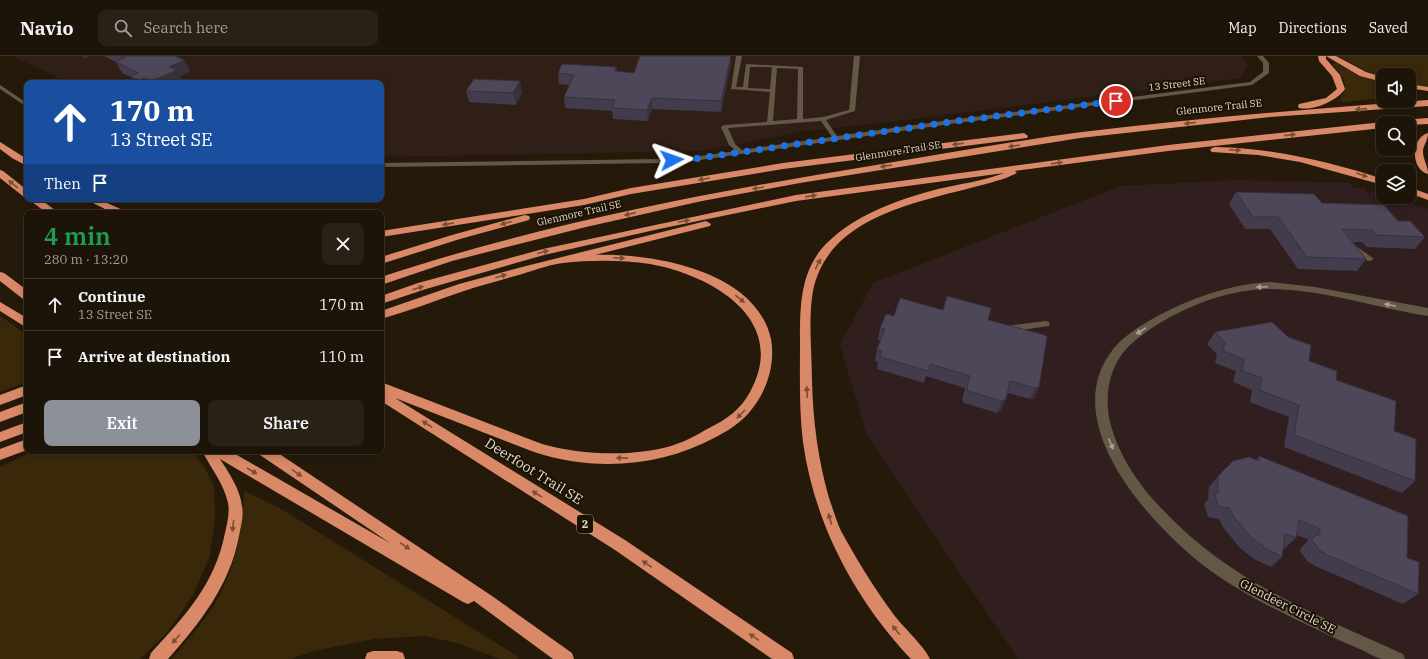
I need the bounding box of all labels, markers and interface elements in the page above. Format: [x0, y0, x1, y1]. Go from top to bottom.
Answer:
search box [98, 10, 378, 46]
text: Navio [20, 16, 74, 40]
icon: search [112, 17, 134, 39]
text: Search here [144, 18, 228, 37]
text: Map [1228, 19, 1257, 37]
text: Directions [1279, 19, 1347, 37]
text: Saved [1369, 19, 1408, 37]
map controls [1376, 68, 1416, 204]
button: sound [1376, 68, 1416, 108]
street label: 13 Street SE [1148, 74, 1206, 94]
pin [1099, 84, 1133, 118]
icon: arrive [1105, 90, 1127, 112]
text: 170 m [110, 92, 194, 129]
icon: ahead [44, 96, 96, 148]
street label: Glenmore Trail SE [1175, 96, 1263, 118]
one-way arrow [1355, 105, 1367, 112]
button: search [1376, 116, 1416, 156]
one-way arrow [1184, 120, 1196, 126]
text: 13 Street SE [110, 128, 213, 151]
one-way arrow [1284, 132, 1296, 138]
street label: Glenmore Trail SE [854, 138, 942, 164]
position arrow [651, 139, 693, 181]
one-way arrow [952, 141, 964, 148]
one-way arrow [1008, 143, 1020, 149]
one-way arrow [1229, 146, 1241, 153]
one-way arrow [1051, 160, 1063, 166]
one-way arrow [880, 164, 892, 170]
button: layers [1376, 164, 1416, 204]
icon: arrive [89, 172, 111, 194]
one-way arrow [1356, 172, 1368, 178]
text: Then [44, 174, 81, 193]
one-way arrow [698, 176, 710, 182]
one-way arrow [8, 180, 19, 189]
one-way arrow [751, 185, 764, 191]
one-way arrow [805, 193, 817, 199]
street label: Glenmore Trail SE [536, 197, 622, 229]
one-way arrow [624, 212, 636, 218]
one-way arrow [677, 217, 690, 223]
text: 4 min [44, 220, 111, 252]
one-way arrow [499, 220, 511, 226]
one-way arrow [442, 221, 454, 227]
button: close [322, 223, 364, 265]
one-way arrow [537, 249, 549, 255]
text: 280 m · 13:20 [44, 251, 128, 268]
one-way arrow [613, 255, 625, 262]
one-way arrow [815, 258, 822, 270]
one-way arrow [495, 273, 507, 279]
one-way arrow [1255, 283, 1268, 290]
one-way arrow [412, 285, 424, 291]
text: Continue [78, 287, 145, 306]
icon: ahead [44, 294, 66, 316]
text: 170 m [319, 295, 364, 314]
one-way arrow [734, 295, 745, 303]
one-way arrow [1383, 302, 1396, 308]
text: 13 Street SE [78, 306, 152, 323]
one-way arrow [1135, 327, 1147, 334]
icon: arrive [44, 346, 66, 368]
text: Arrive at destination [78, 347, 230, 366]
text: 110 m [319, 347, 364, 366]
one-way arrow [804, 385, 810, 398]
button: Exit [44, 400, 200, 446]
button: Share [208, 400, 364, 446]
one-way arrow [737, 409, 746, 418]
one-way arrow [422, 421, 433, 428]
street label: Deerfoot Trail SE [482, 434, 586, 508]
one-way arrow [1108, 439, 1114, 450]
one-way arrow [615, 455, 628, 461]
one-way arrow [246, 468, 258, 475]
one-way arrow [292, 469, 303, 477]
one-way arrow [532, 490, 542, 498]
one-way arrow [827, 513, 833, 525]
road number: 2 [577, 515, 593, 533]
one-way arrow [230, 520, 237, 532]
one-way arrow [399, 542, 411, 549]
one-way arrow [642, 560, 652, 568]
street label: Glendeer Circle SE [1238, 575, 1338, 637]
one-way arrow [892, 624, 901, 635]
one-way arrow [749, 633, 759, 641]
one-way arrow [171, 634, 180, 644]

